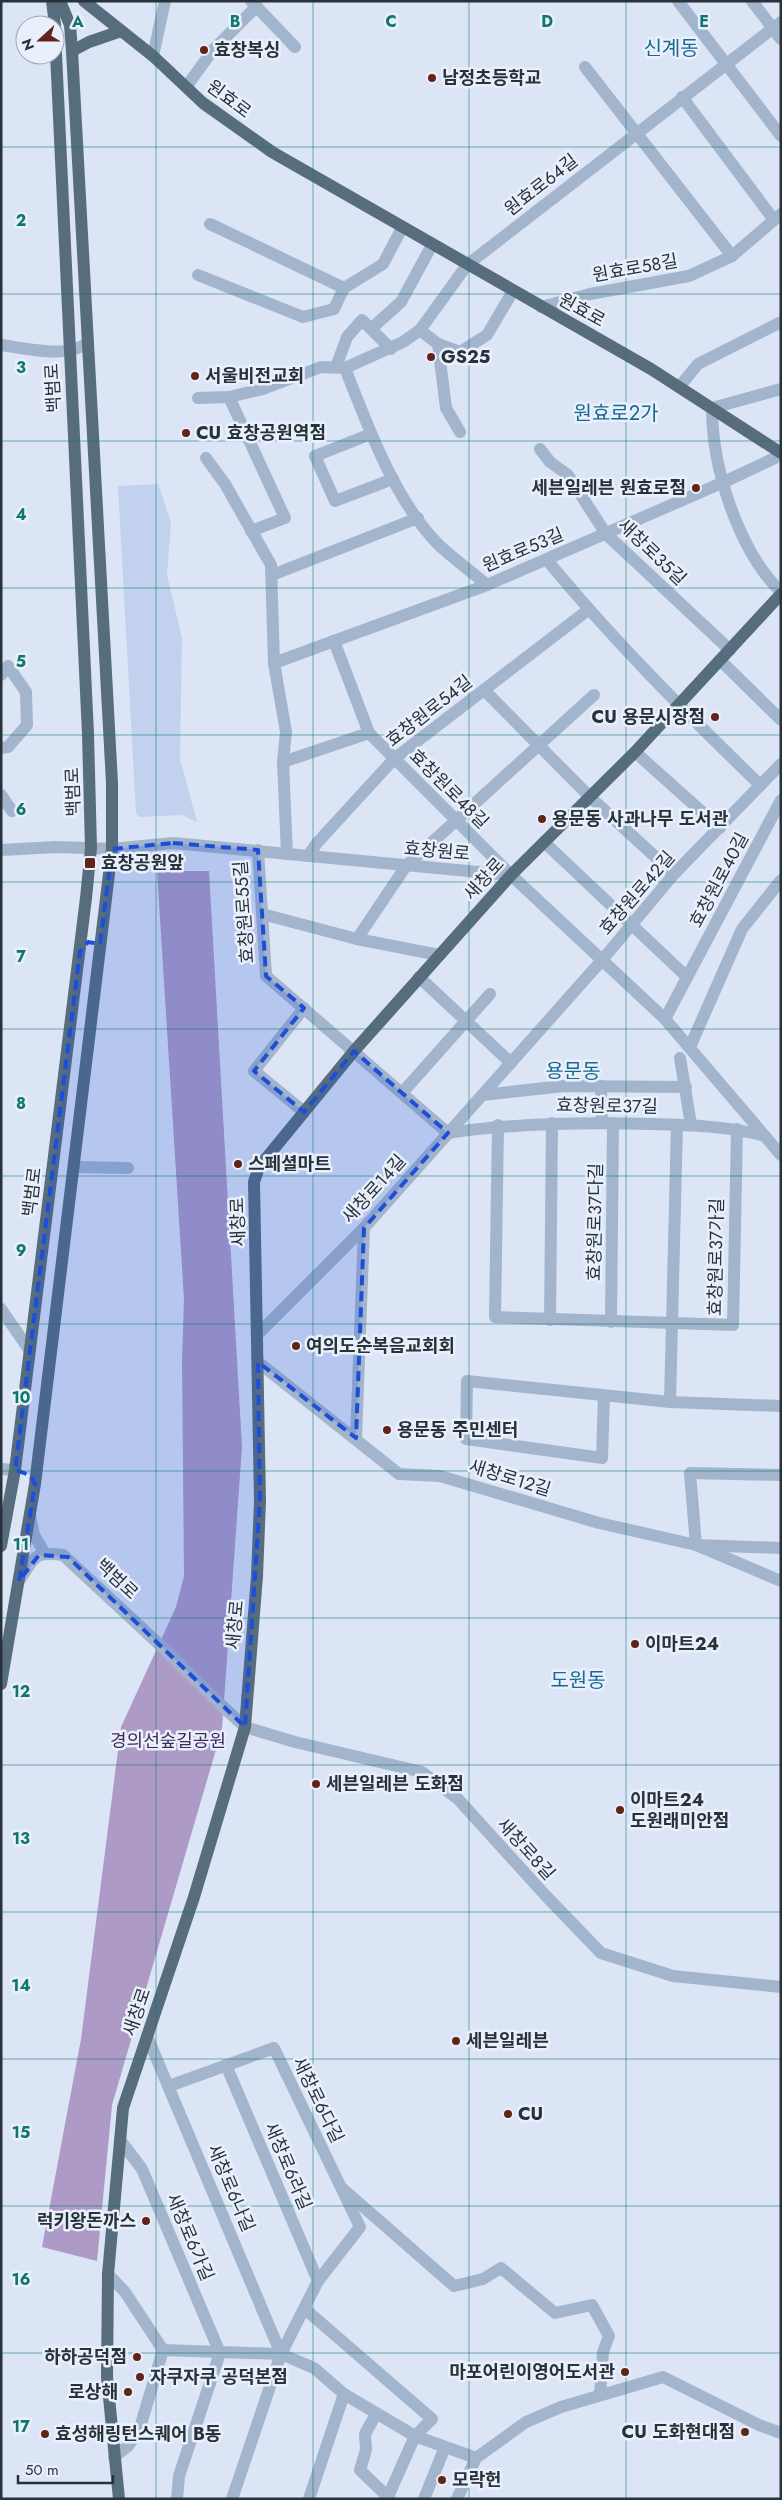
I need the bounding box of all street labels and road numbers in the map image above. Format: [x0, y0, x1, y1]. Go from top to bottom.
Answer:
street label: 원효로 [201, 74, 257, 124]
street label: 원효로64길 [499, 148, 583, 222]
street label: 원효로58길 [590, 248, 680, 288]
street label: 원효로 [554, 287, 610, 333]
street label: 백범로 [39, 363, 67, 413]
street label: 새창로35길 [612, 513, 692, 591]
street label: 원효로53길 [478, 521, 568, 579]
street label: 효창원로54길 [380, 669, 478, 753]
street label: 효창원로48길 [403, 743, 495, 835]
street label: 백범로 [59, 767, 87, 817]
street label: 효창원로40길 [683, 828, 755, 932]
street label: 효창원로 [403, 835, 471, 867]
street label: 효창원로42길 [593, 845, 681, 941]
street label: 새창로 [458, 852, 510, 906]
street label: 효창원로55길 [227, 860, 261, 964]
street label: 효창원로37길 [556, 1092, 658, 1120]
street label: 새창로14길 [336, 1149, 412, 1229]
street label: 효창원로37다길 [581, 1163, 609, 1281]
street label: 백범로 [16, 1166, 48, 1218]
street label: 새창로 [224, 1197, 252, 1247]
street label: 효창원로37가길 [702, 1198, 730, 1316]
street label: 새창로12길 [466, 1453, 554, 1503]
street label: 백범로 [90, 1553, 144, 1605]
street label: 새창로 [220, 1599, 250, 1651]
street label: 새창로8길 [491, 1812, 561, 1886]
street label: 새창로 [117, 1984, 157, 2040]
street label: 새창로6다길 [286, 2052, 350, 2148]
street label: 새창로6라길 [258, 2118, 318, 2214]
street label: 새창로6나길 [201, 2140, 261, 2236]
street label: 새창로6가길 [160, 2189, 220, 2285]

